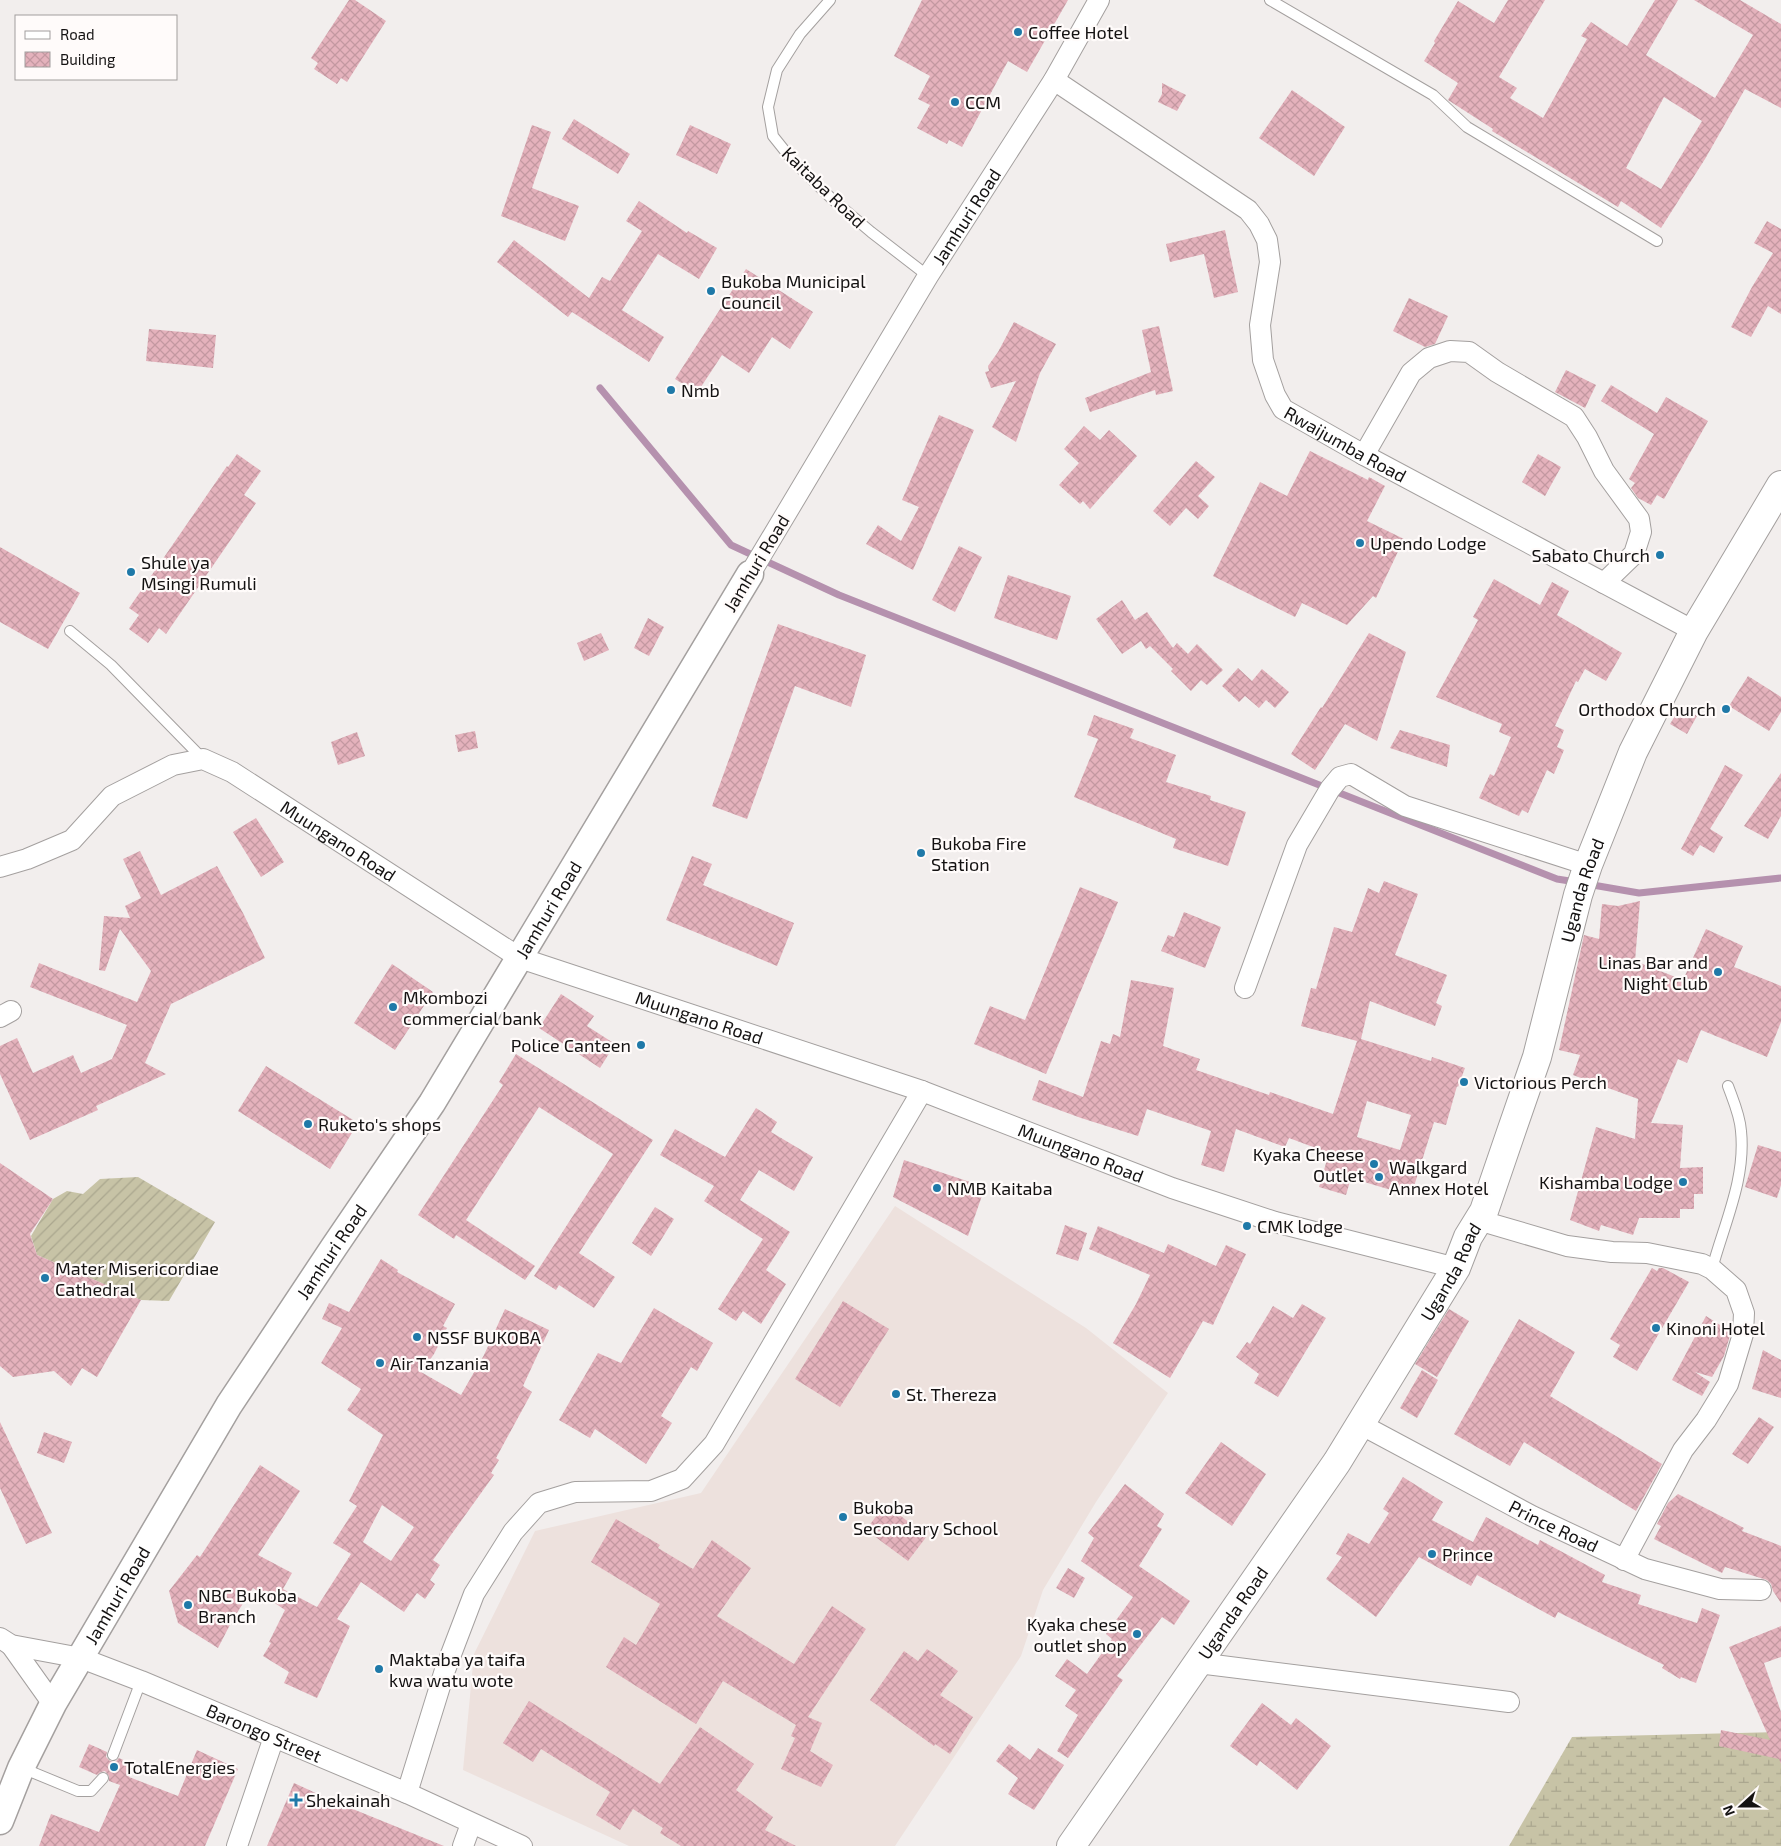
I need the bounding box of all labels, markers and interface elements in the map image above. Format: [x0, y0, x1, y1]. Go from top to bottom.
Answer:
legend [15, 15, 178, 80]
place label: Coffee Hotel [1028, 21, 1129, 43]
text: Road [60, 25, 95, 43]
marker: Coffee Hotel [1012, 26, 1024, 38]
text: Building [60, 50, 116, 68]
place label: CCM [965, 91, 1001, 113]
marker: CCM [949, 96, 961, 108]
street label: Kaitaba Road [778, 142, 870, 232]
street label: Jamhuri Road [927, 164, 1005, 268]
place label: Bukoba Municipal Council [721, 270, 866, 313]
marker: Bukoba Municipal Council [705, 285, 717, 297]
place label: Nmb [681, 379, 720, 401]
marker: Nmb [665, 384, 677, 396]
street label: Rwaijumba Road [1280, 401, 1410, 487]
street label: Jamhuri Road [718, 510, 794, 616]
place label: Upendo Lodge [1370, 532, 1487, 554]
marker: Upendo Lodge [1354, 537, 1366, 549]
place label: Sabato Church [1532, 544, 1650, 566]
marker: Sabato Church [1654, 549, 1666, 561]
place label: Shule ya Msingi Rumuli [141, 551, 257, 594]
marker: Shule ya Msingi Rumuli [125, 566, 137, 578]
place label: Orthodox Church [1578, 698, 1716, 720]
marker: Orthodox Church [1720, 703, 1732, 715]
street label: Muungano Road [277, 795, 400, 886]
place label: Bukoba Fire Station [931, 832, 1027, 875]
street label: Uganda Road [1555, 835, 1609, 945]
marker: Bukoba Fire Station [915, 847, 927, 859]
street label: Jamhuri Road [511, 857, 586, 962]
place label: Linas Bar and Night Club [1598, 951, 1708, 994]
marker: Linas Bar and Night Club [1712, 966, 1724, 978]
place label: Mkombozi commercial bank [403, 986, 542, 1029]
street label: Muungano Road [633, 986, 766, 1049]
marker: Mkombozi commercial bank [387, 1001, 399, 1013]
place label: Police Canteen [511, 1034, 631, 1056]
marker: Police Canteen [635, 1039, 647, 1051]
place label: Victorious Perch [1474, 1071, 1607, 1093]
marker: Victorious Perch [1458, 1076, 1470, 1088]
place label: Ruketo's shops [318, 1113, 441, 1135]
marker: Ruketo's shops [302, 1118, 314, 1130]
street label: Muungano Road [1015, 1118, 1147, 1187]
place label: Kyaka Cheese Outlet [1253, 1143, 1364, 1186]
place label: Walkgard Annex Hotel [1389, 1156, 1489, 1199]
marker: Kyaka Cheese Outlet [1368, 1158, 1380, 1170]
marker: Walkgard Annex Hotel [1373, 1171, 1385, 1183]
place label: Kishamba Lodge [1539, 1171, 1673, 1193]
marker: Kishamba Lodge [1677, 1176, 1689, 1188]
place label: NMB Kaitaba [947, 1177, 1053, 1199]
marker: NMB Kaitaba [931, 1182, 943, 1194]
street label: Jamhuri Road [292, 1200, 371, 1303]
place label: CMK lodge [1257, 1215, 1343, 1237]
street label: Uganda Road [1415, 1218, 1485, 1325]
marker: CMK lodge [1241, 1220, 1253, 1232]
place label: Mater Misericordiae Cathedral [55, 1257, 219, 1300]
marker: Mater Misericordiae Cathedral [39, 1272, 51, 1284]
place label: Kinoni Hotel [1666, 1317, 1765, 1339]
marker: Kinoni Hotel [1650, 1322, 1662, 1334]
place label: NSSF BUKOBA [427, 1326, 542, 1348]
marker: NSSF BUKOBA [411, 1331, 423, 1343]
place label: Air Tanzania [390, 1352, 489, 1374]
marker: Air Tanzania [374, 1357, 386, 1369]
place label: St. Thereza [906, 1383, 997, 1405]
marker: St. Thereza [890, 1388, 902, 1400]
street label: Prince Road [1505, 1495, 1602, 1557]
place label: Bukoba Secondary School [853, 1496, 998, 1539]
marker: Bukoba Secondary School [837, 1511, 849, 1523]
street label: Jamhuri Road [80, 1542, 154, 1648]
place label: Prince [1442, 1543, 1493, 1565]
marker: Prince [1426, 1548, 1438, 1560]
street label: Uganda Road [1193, 1562, 1272, 1663]
place label: NBC Bukoba Branch [198, 1584, 297, 1627]
marker: NBC Bukoba Branch [182, 1599, 194, 1611]
place label: Kyaka chese outlet shop [1027, 1613, 1127, 1656]
marker: Kyaka chese outlet shop [1131, 1628, 1143, 1640]
place label: Maktaba ya taifa kwa watu wote [389, 1648, 525, 1691]
marker: Maktaba ya taifa kwa watu wote [373, 1663, 385, 1675]
street label: Barongo Street [203, 1699, 325, 1767]
place label: TotalEnergies [124, 1756, 235, 1778]
marker: TotalEnergies [108, 1761, 120, 1773]
north arrow [1716, 1781, 1766, 1831]
place label: Shekainah [306, 1789, 391, 1811]
marker: Shekainah [290, 1794, 302, 1806]
text: N [1719, 1803, 1738, 1819]

